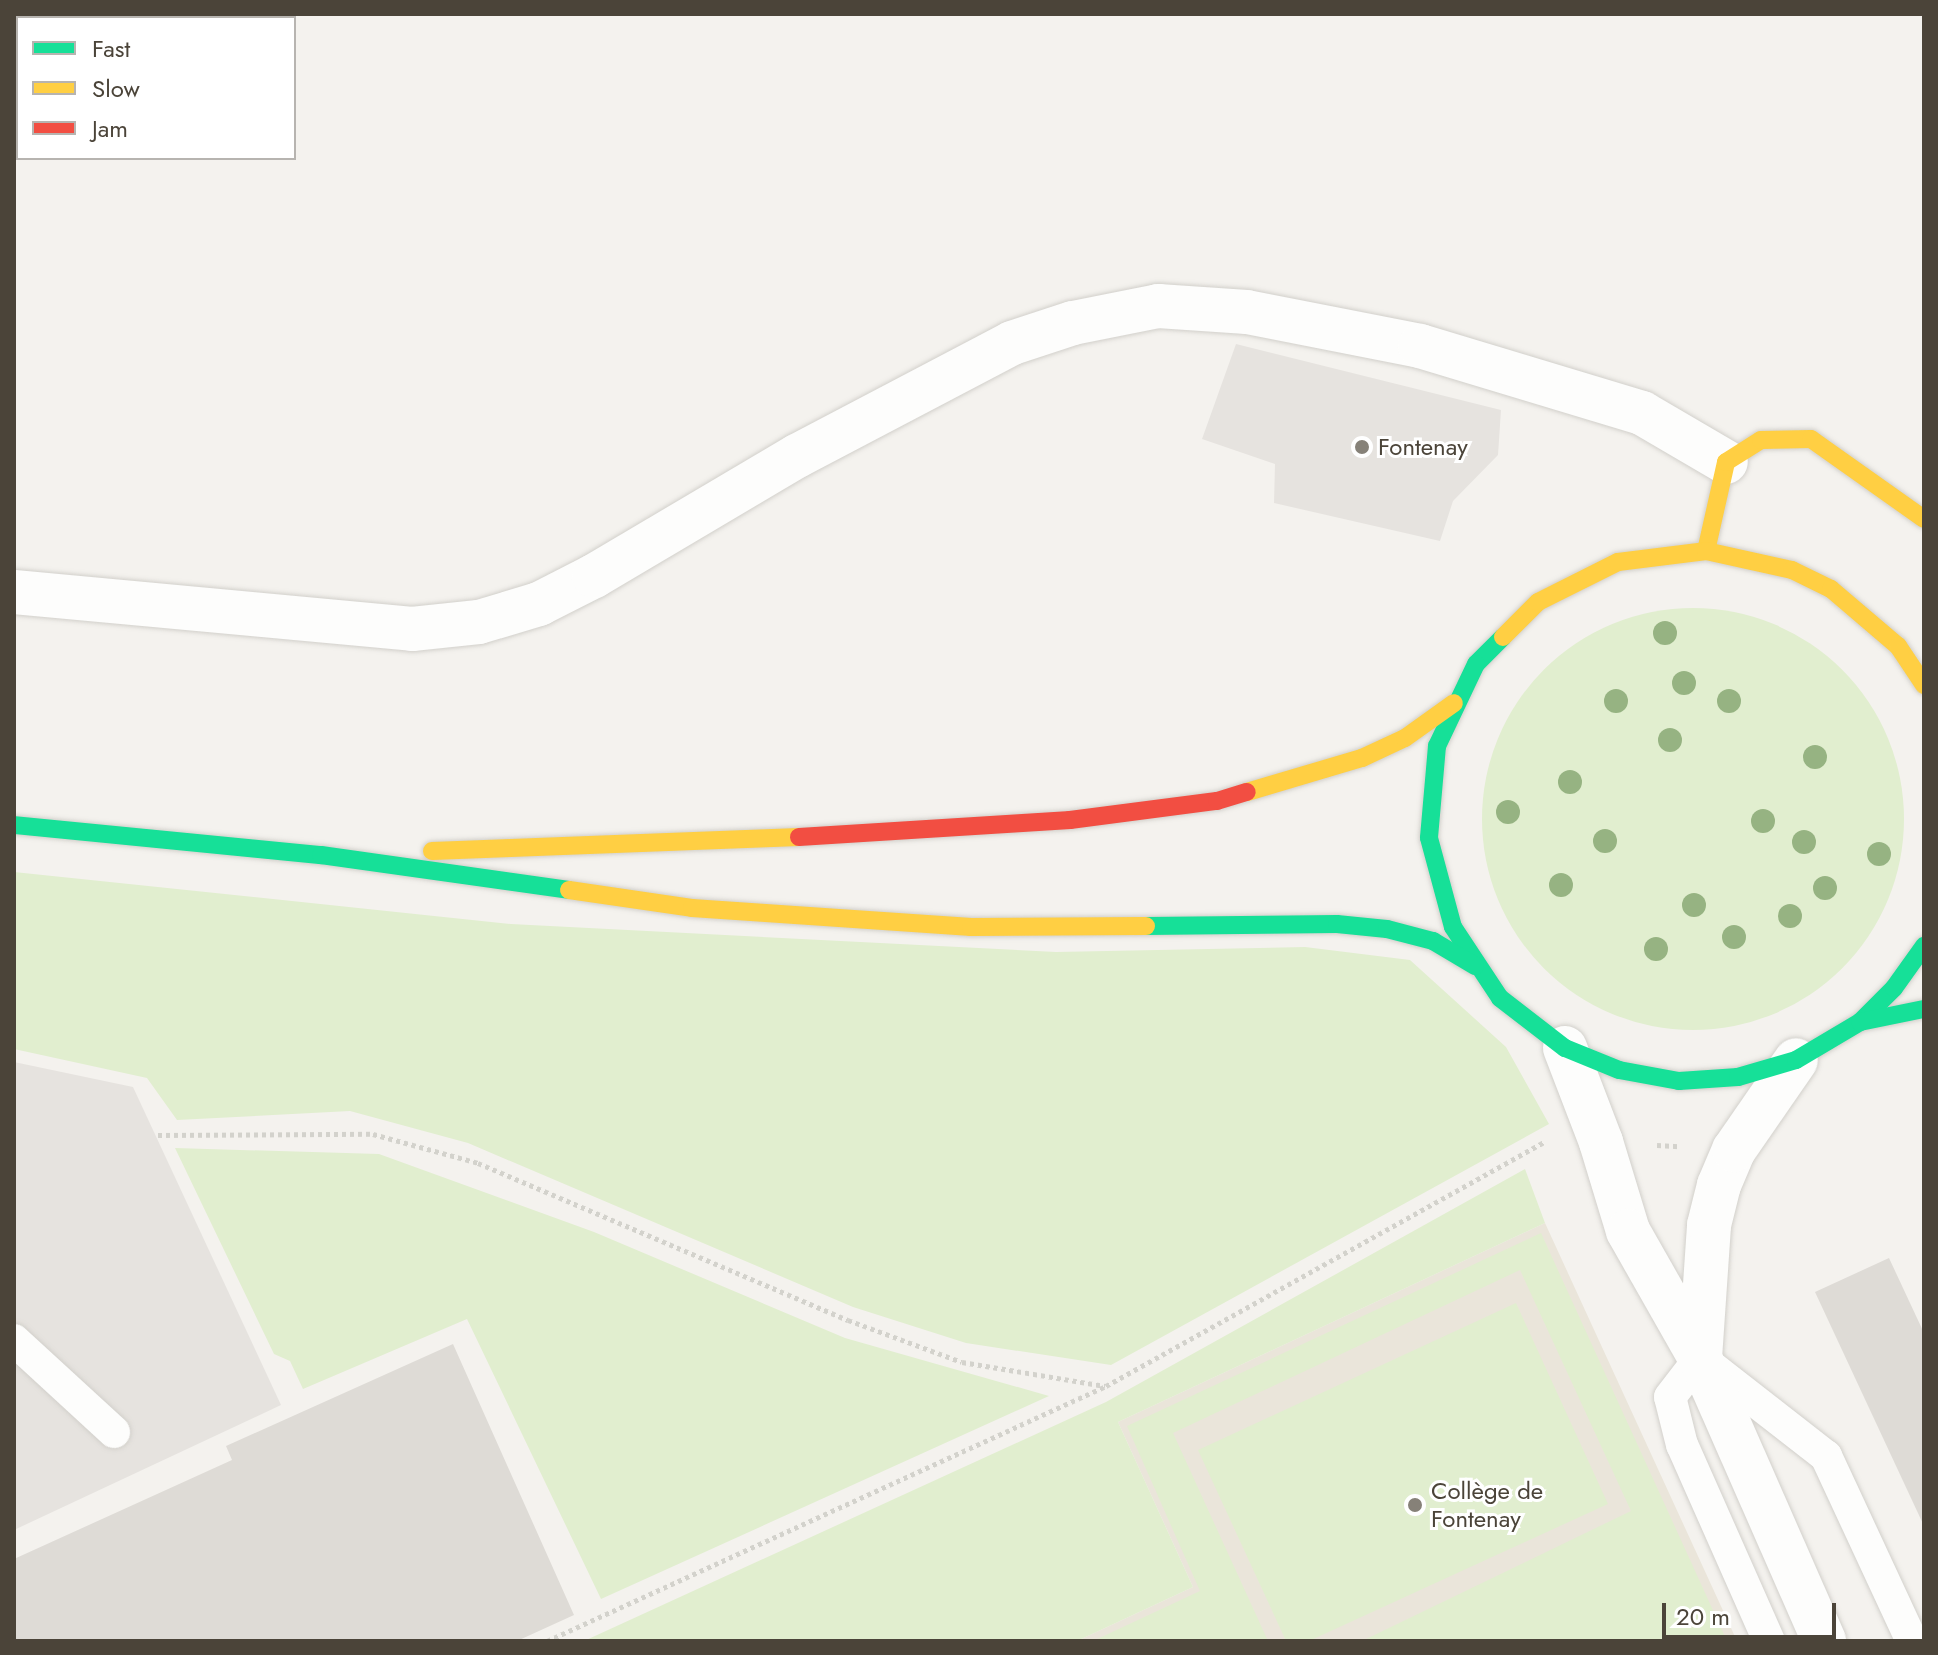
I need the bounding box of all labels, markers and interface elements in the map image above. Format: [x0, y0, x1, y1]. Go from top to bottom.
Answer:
legend [16, 16, 296, 160]
text: Fast [92, 31, 130, 66]
text: Slow [92, 71, 140, 106]
text: Jam [92, 111, 128, 146]
place label: Fontenay [1378, 433, 1468, 461]
marker: Fontenay [1353, 438, 1371, 456]
place label: Collège de Fontenay [1431, 1477, 1543, 1533]
marker: Collège de Fontenay [1406, 1496, 1424, 1514]
scale bar [1666, 1587, 1840, 1637]
text: 20 m [1676, 1599, 1730, 1634]

